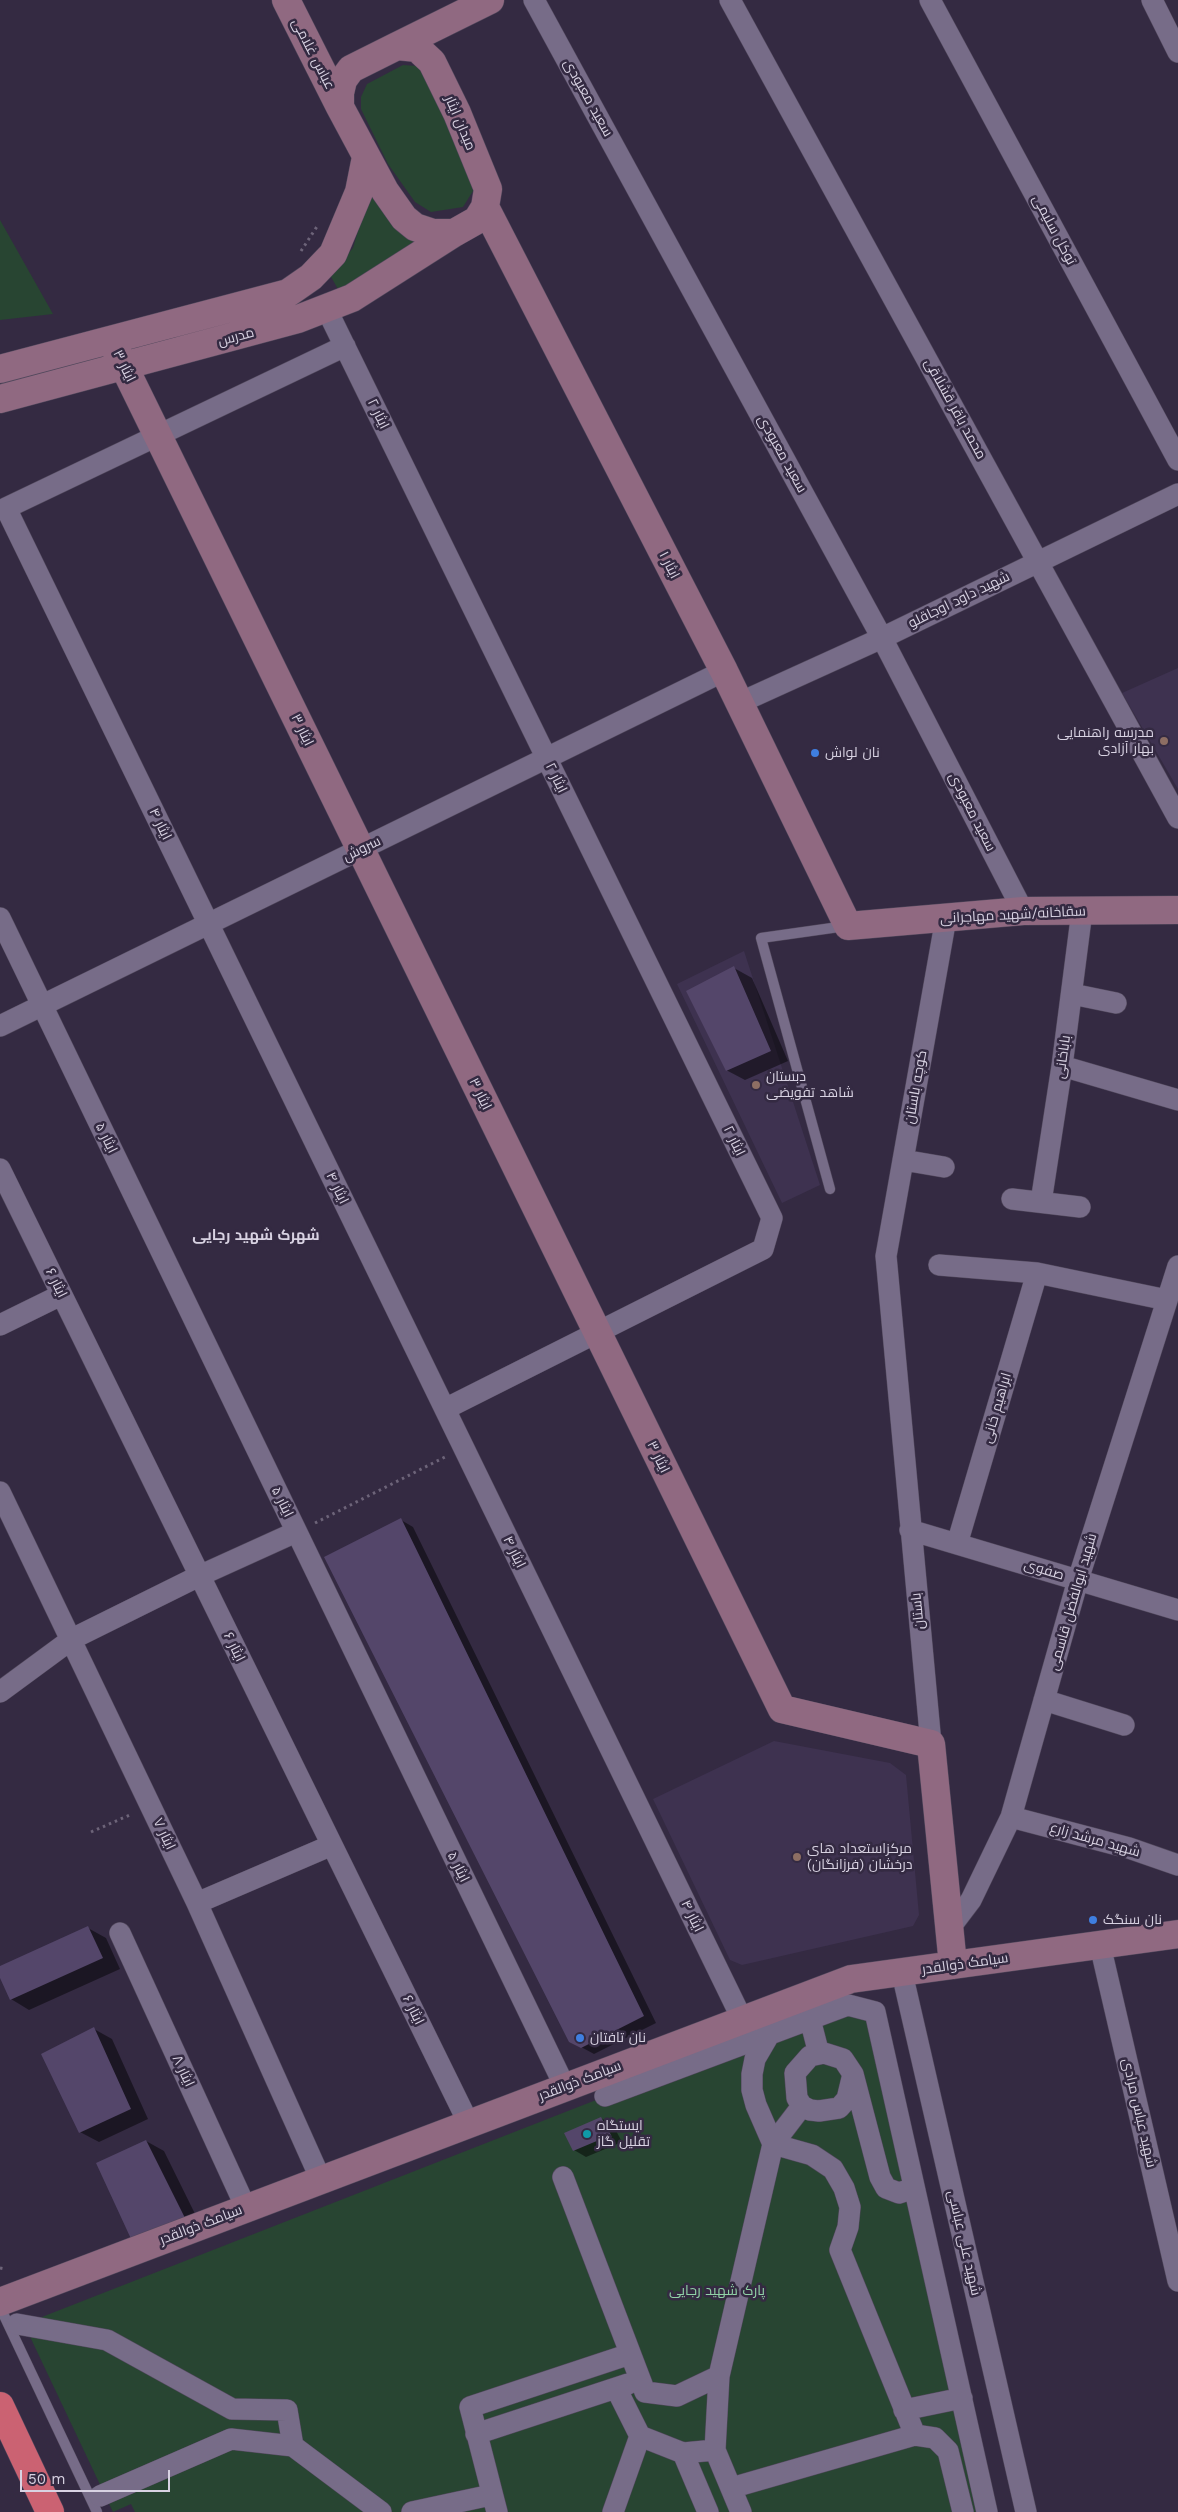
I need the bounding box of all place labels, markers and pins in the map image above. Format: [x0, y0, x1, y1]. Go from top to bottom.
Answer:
place label: مدرسه راهنمایی بهار آزادی [1057, 725, 1154, 758]
marker: مدرسه راهنمایی بهار آزادی [1158, 735, 1170, 747]
place label: نان لواش [825, 745, 880, 761]
marker: نان لواش [809, 747, 821, 759]
place label: دبستان شاهد تفویضی [766, 1069, 854, 1102]
marker: دبستان شاهد تفویضی [750, 1079, 762, 1091]
place label: مرکزاستعداد های درخشان (فرزانگان) [807, 1841, 913, 1874]
marker: مرکزاستعداد های درخشان (فرزانگان) [791, 1851, 803, 1863]
place label: نان سنگک [1103, 1912, 1162, 1928]
marker: نان سنگک [1087, 1914, 1099, 1926]
place label: نان تافتان [590, 2030, 646, 2046]
marker: نان تافتان [574, 2032, 586, 2044]
place label: ایستگاه تقلیل گاز [597, 2118, 650, 2150]
marker: ایستگاه تقلیل گاز [581, 2128, 593, 2140]

